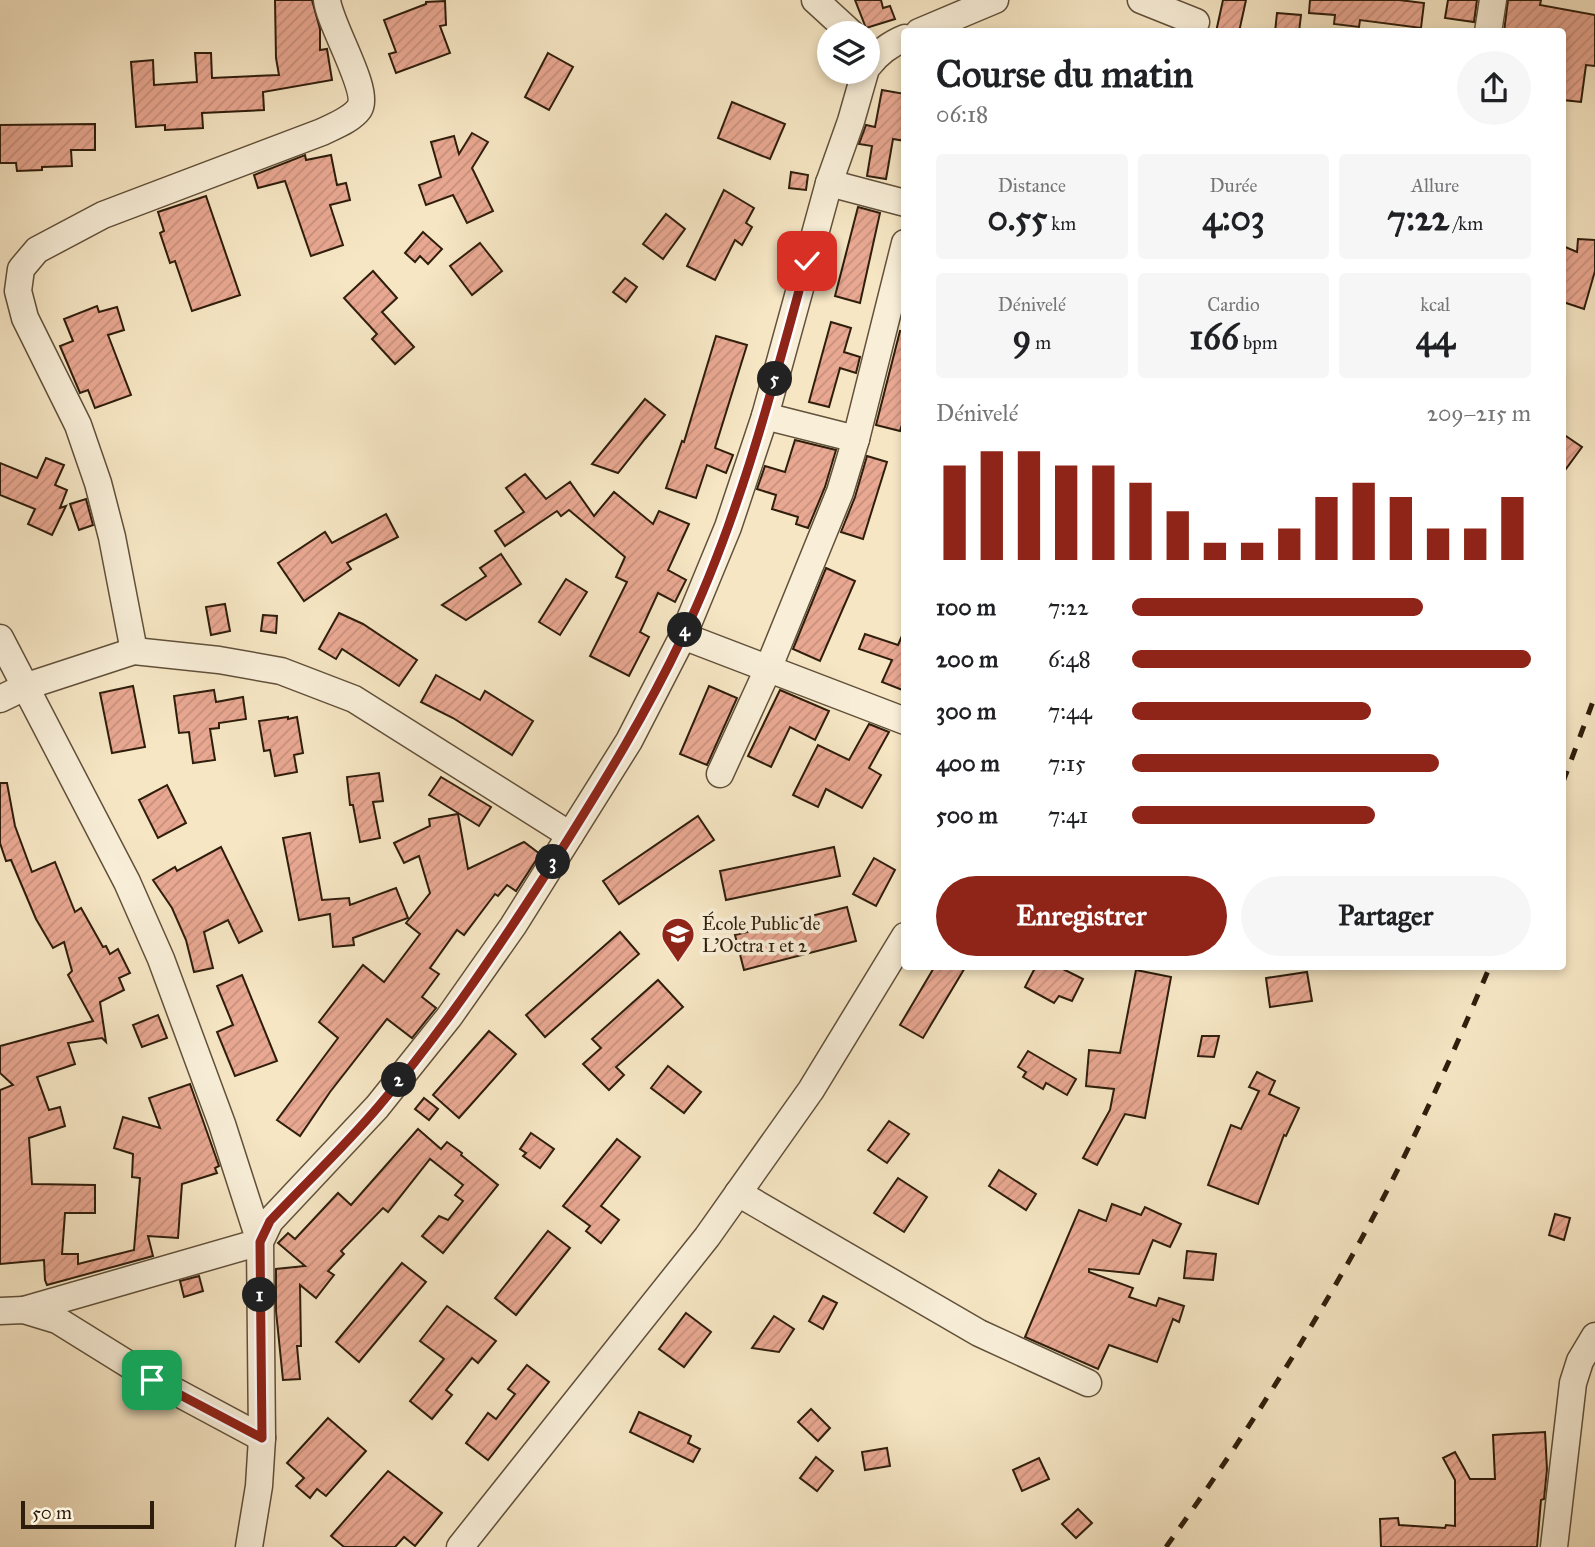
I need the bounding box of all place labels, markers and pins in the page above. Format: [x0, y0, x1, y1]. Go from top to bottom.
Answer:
pin [777, 231, 837, 291]
pin: 5 [758, 362, 792, 396]
pin: 4 [668, 612, 702, 648]
pin: 3 [536, 844, 570, 880]
place label: École Public de L'Octra 1 et 2 [702, 911, 820, 957]
school or university icon: École Public de L'Octra 1 et 2 [659, 915, 697, 964]
pin: 2 [382, 1062, 416, 1098]
pin: 1 [243, 1278, 278, 1312]
pin [122, 1350, 182, 1410]

